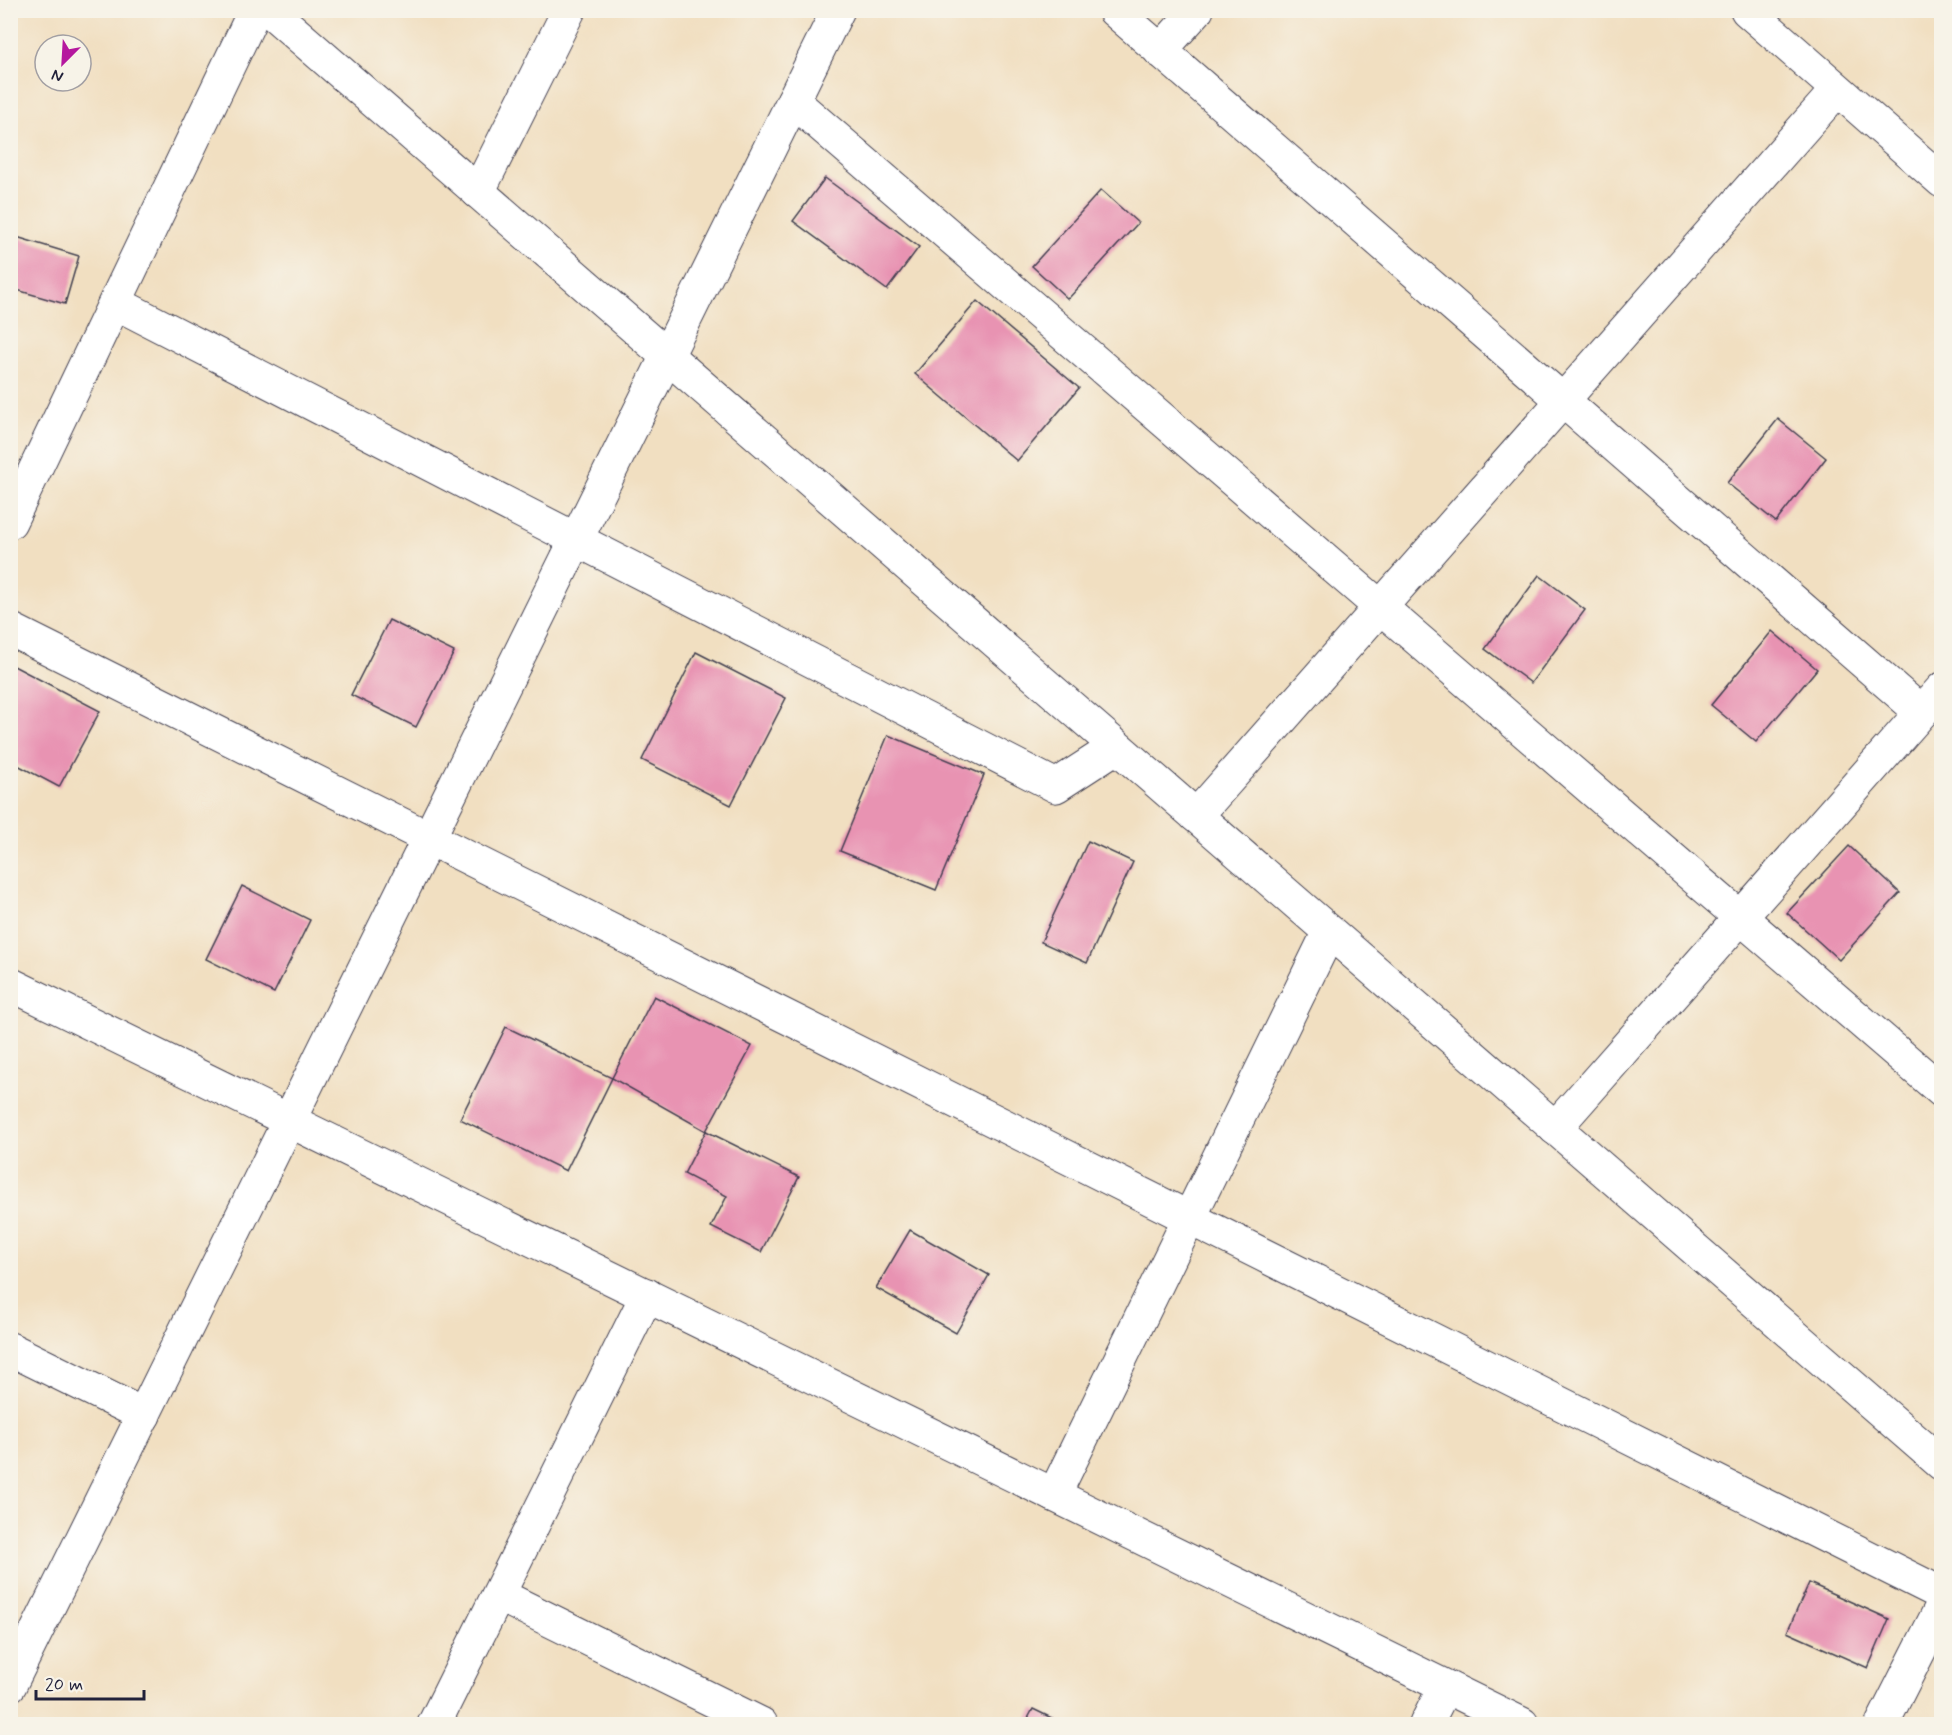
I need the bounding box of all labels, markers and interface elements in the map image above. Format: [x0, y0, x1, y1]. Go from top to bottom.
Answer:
north arrow [33, 33, 93, 93]
text: N [48, 64, 67, 87]
scale bar [36, 1663, 144, 1701]
text: 20 m [45, 1673, 83, 1697]

